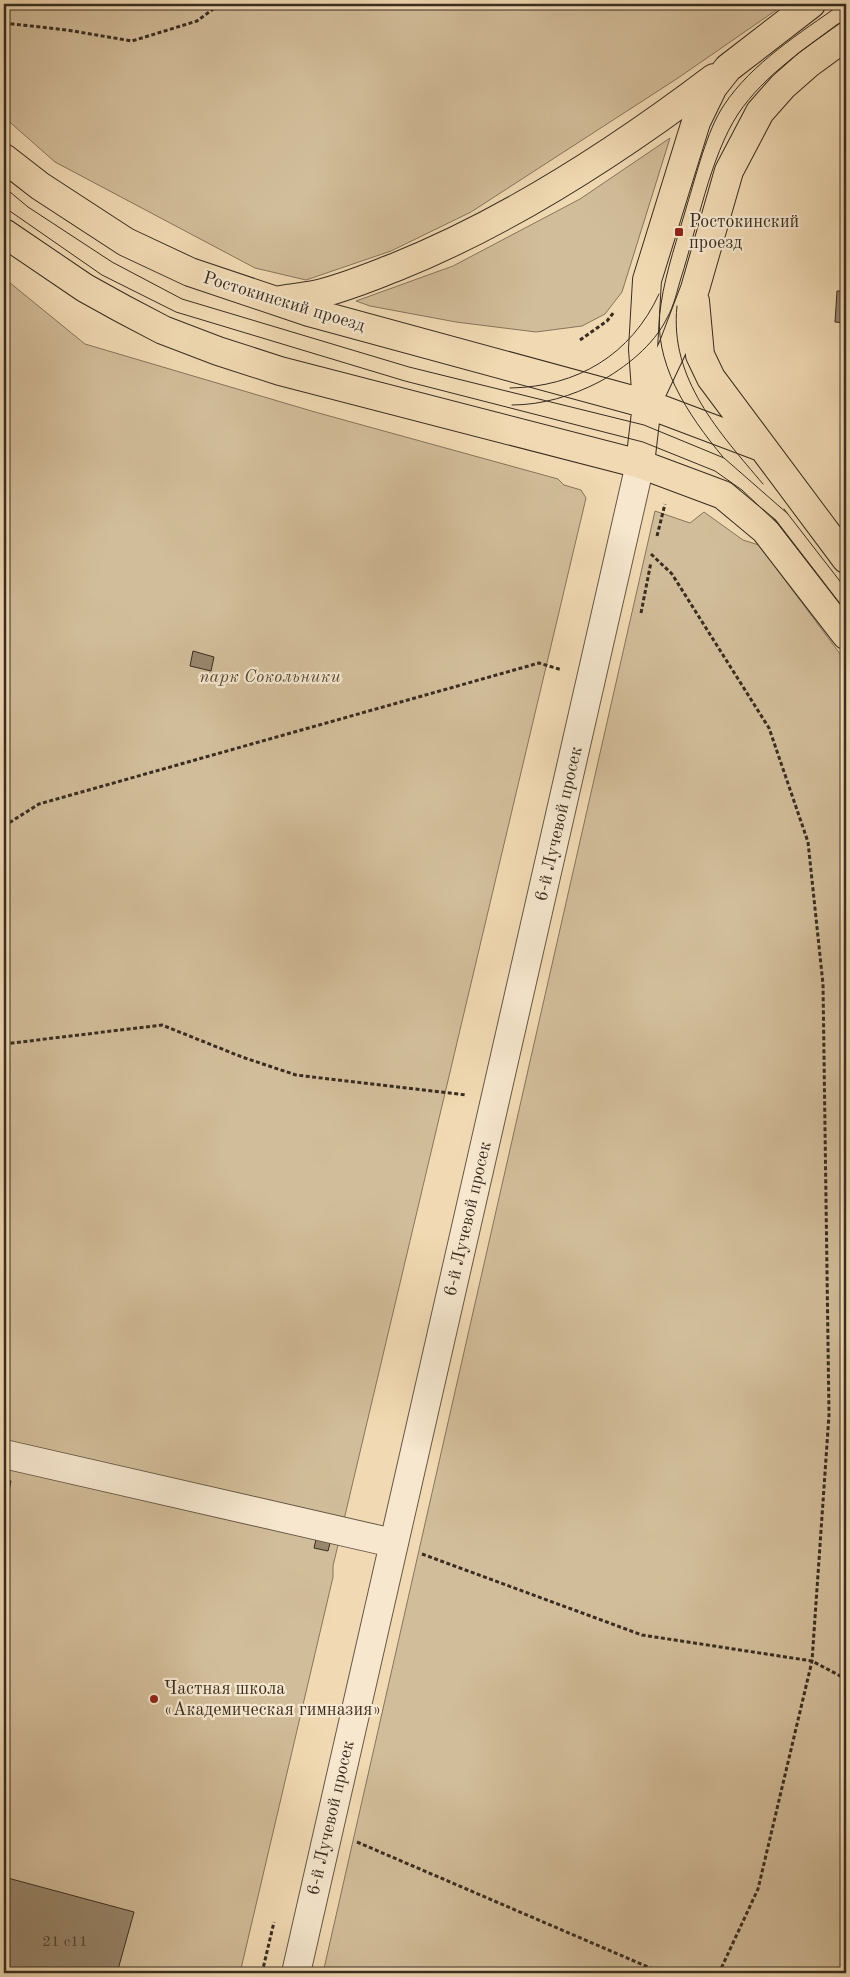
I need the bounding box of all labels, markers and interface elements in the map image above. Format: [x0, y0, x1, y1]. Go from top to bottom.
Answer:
place label: Ростокинский проезд [689, 213, 799, 252]
marker: Ростокинский проезд [673, 226, 685, 238]
street label: Ростокинский проезд [201, 269, 367, 335]
park label: парк Сокольники [199, 668, 341, 686]
street label: 6-й Лучевой просек [532, 745, 586, 903]
street label: 6-й Лучевой просек [441, 1140, 495, 1298]
place label: Частная школа «Академическая гимназия» [164, 1680, 381, 1719]
marker: Частная школа «Академическая гимназия» [148, 1693, 160, 1705]
street label: 6-й Лучевой просек [304, 1739, 358, 1897]
house number: 21 с11 [42, 1935, 88, 1950]

